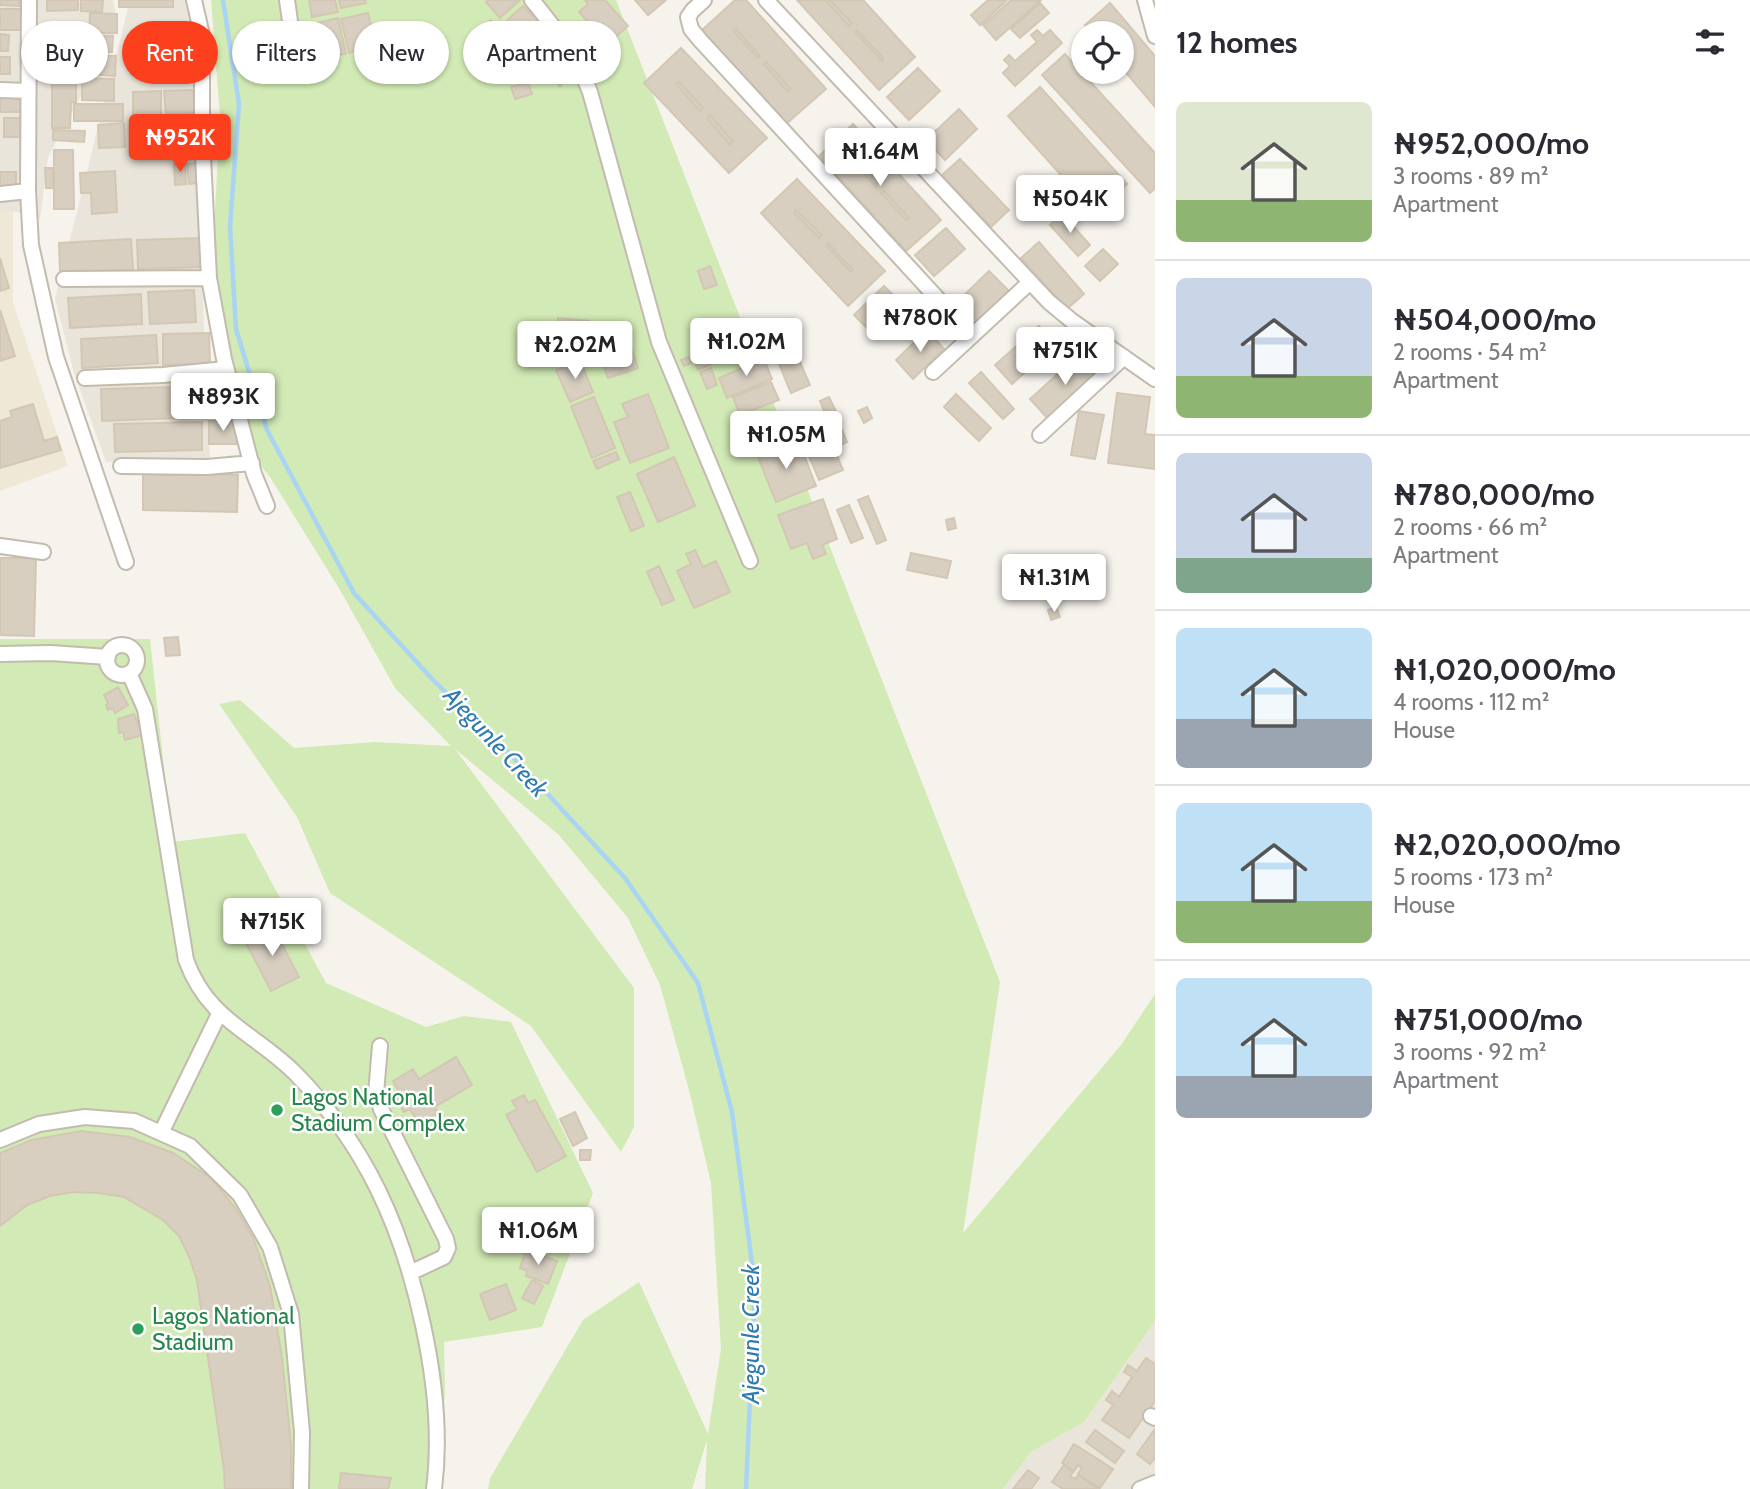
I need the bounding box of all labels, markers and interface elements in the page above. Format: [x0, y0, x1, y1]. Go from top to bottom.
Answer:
chip: Buy [21, 21, 108, 84]
chip: Rent [122, 21, 218, 84]
chip: Filters [232, 21, 340, 84]
chip: New [354, 21, 449, 84]
chip: Apartment [463, 21, 621, 84]
map controls [1071, 21, 1134, 84]
button: locate [1071, 21, 1134, 84]
icon: filters [1691, 23, 1729, 61]
text: 12 homes [1176, 24, 1298, 61]
pin: ₦952K [131, 114, 229, 174]
text: ₦952K [145, 123, 215, 151]
text: ₦952,000/mo [1393, 125, 1589, 162]
pin: ₦1.64M [823, 128, 937, 188]
icon: home [1232, 130, 1316, 214]
text: ₦1.64M [841, 137, 919, 165]
text: 3 rooms · 89 m² [1393, 162, 1548, 190]
pin: ₦504K [1021, 176, 1119, 235]
text: ₦504K [1032, 184, 1108, 212]
text: Apartment [1393, 190, 1498, 218]
pin: ₦780K [871, 294, 969, 354]
text: ₦504,000/mo [1393, 301, 1596, 338]
text: ₦780K [883, 303, 957, 331]
icon: home [1232, 306, 1316, 390]
pin: ₦1.02M [689, 318, 803, 378]
pin: ₦2.02M [518, 322, 632, 381]
text: ₦1.02M [706, 327, 786, 355]
pin: ₦751K [1016, 328, 1114, 387]
text: ₦2.02M [533, 330, 617, 358]
text: ₦751K [1032, 336, 1098, 364]
text: 2 rooms · 54 m² [1393, 338, 1547, 366]
text: Apartment [1393, 366, 1498, 394]
pin: ₦893K [174, 374, 272, 433]
text: ₦893K [187, 382, 259, 410]
pin: ₦1.05M [729, 412, 843, 471]
text: ₦1.05M [746, 420, 826, 448]
text: ₦780,000/mo [1393, 476, 1594, 513]
icon: home [1232, 481, 1316, 565]
text: 2 rooms · 66 m² [1393, 513, 1547, 541]
text: Apartment [1393, 541, 1498, 569]
pin: ₦1.31M [997, 554, 1111, 614]
text: ₦1.31M [1018, 563, 1090, 591]
text: ₦1,020,000/mo [1393, 651, 1616, 688]
icon: home [1232, 656, 1316, 740]
water label: Ajegunle Creek [437, 680, 555, 803]
text: 4 rooms · 112 m² [1393, 688, 1549, 716]
text: House [1393, 716, 1455, 744]
text: ₦2,020,000/mo [1393, 826, 1621, 863]
icon: home [1232, 831, 1316, 915]
text: 5 rooms · 173 m² [1393, 863, 1553, 891]
text: House [1393, 891, 1455, 919]
pin: ₦715K [223, 898, 321, 958]
text: ₦715K [239, 907, 305, 935]
text: ₦751,000/mo [1393, 1001, 1583, 1038]
icon: home [1232, 1006, 1316, 1090]
text: 3 rooms · 92 m² [1393, 1038, 1547, 1066]
text: Apartment [1393, 1066, 1498, 1094]
place label: Lagos National Stadium Complex [291, 1083, 465, 1137]
marker: Lagos National Stadium Complex [269, 1102, 285, 1118]
pin: ₦1.06M [481, 1208, 595, 1267]
text: ₦1.06M [498, 1216, 578, 1244]
water label: Ajegunle Creek [736, 1264, 765, 1405]
place label: Lagos National Stadium [152, 1302, 295, 1356]
marker: Lagos National Stadium [130, 1321, 146, 1337]

